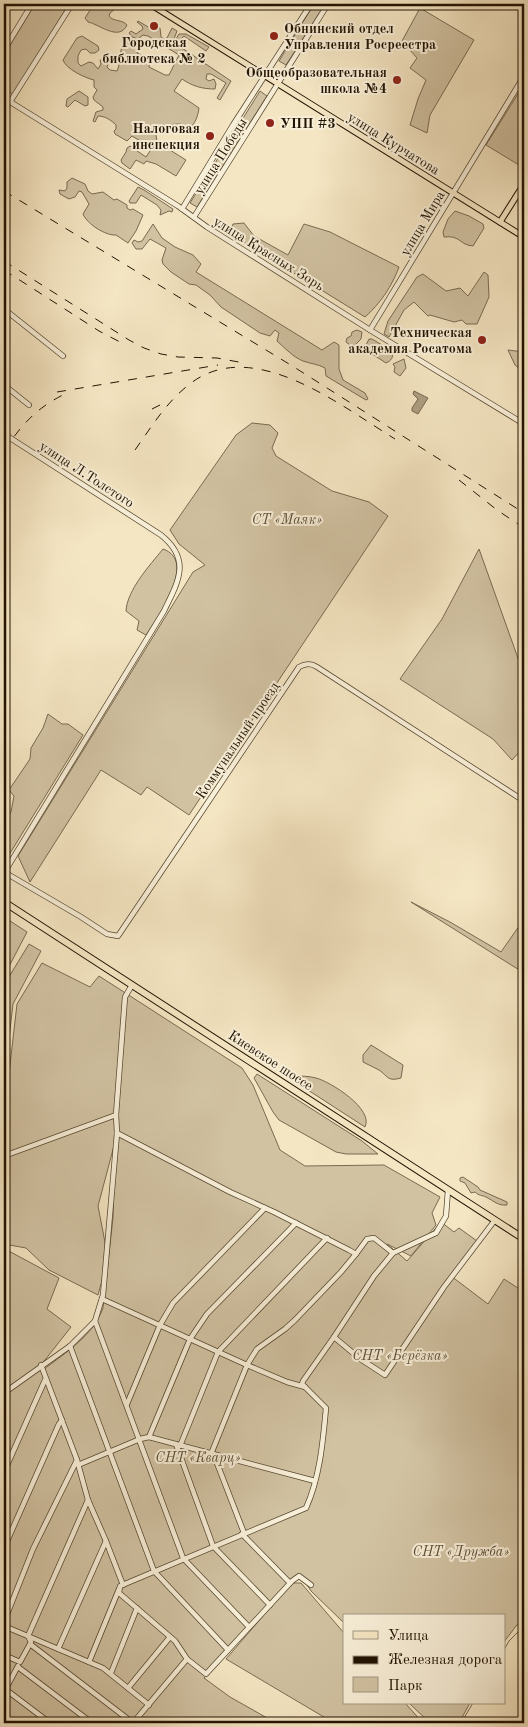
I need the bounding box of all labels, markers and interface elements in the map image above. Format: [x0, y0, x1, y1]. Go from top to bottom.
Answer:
marker: Городская библиотека № 2 [148, 20, 160, 32]
place label: Обнинский отдел Управления Росреестра [284, 22, 436, 52]
marker: Обнинский отдел Управления Росреестра [268, 30, 280, 42]
place label: Городская библиотека № 2 [102, 36, 206, 66]
place label: Общеобразовательная школа №4 [246, 66, 387, 96]
marker: Общеобразовательная школа №4 [391, 74, 403, 86]
street label: улица Курчатова [345, 110, 442, 178]
street label: улица Победы [192, 116, 250, 197]
marker: УПП #3 [264, 117, 276, 129]
place label: УПП #3 [280, 117, 336, 131]
place label: Налоговая инспекция [132, 122, 200, 152]
marker: Налоговая инспекция [204, 130, 216, 142]
street label: улица Мира [398, 188, 448, 258]
street label: улица Красных Зорь [211, 214, 327, 294]
place label: Техническая академия Росатома [348, 326, 472, 356]
marker: Техническая академия Росатома [476, 334, 488, 346]
street label: улица Л.Толстого [37, 439, 136, 511]
park label: СТ «Маяк» [252, 513, 322, 527]
street label: Коммунальный проезд [194, 679, 282, 802]
street label: Киевское шоссе [226, 1028, 315, 1093]
park label: СНТ «Берёзка» [352, 1349, 448, 1364]
park label: СНТ «Кварц» [155, 1451, 241, 1466]
park label: СНТ «Дружба» [413, 1544, 509, 1560]
legend [343, 1614, 506, 1704]
text: Улица [388, 1629, 429, 1644]
text: Железная дорога [388, 1653, 503, 1668]
text: Парк [388, 1679, 423, 1694]

